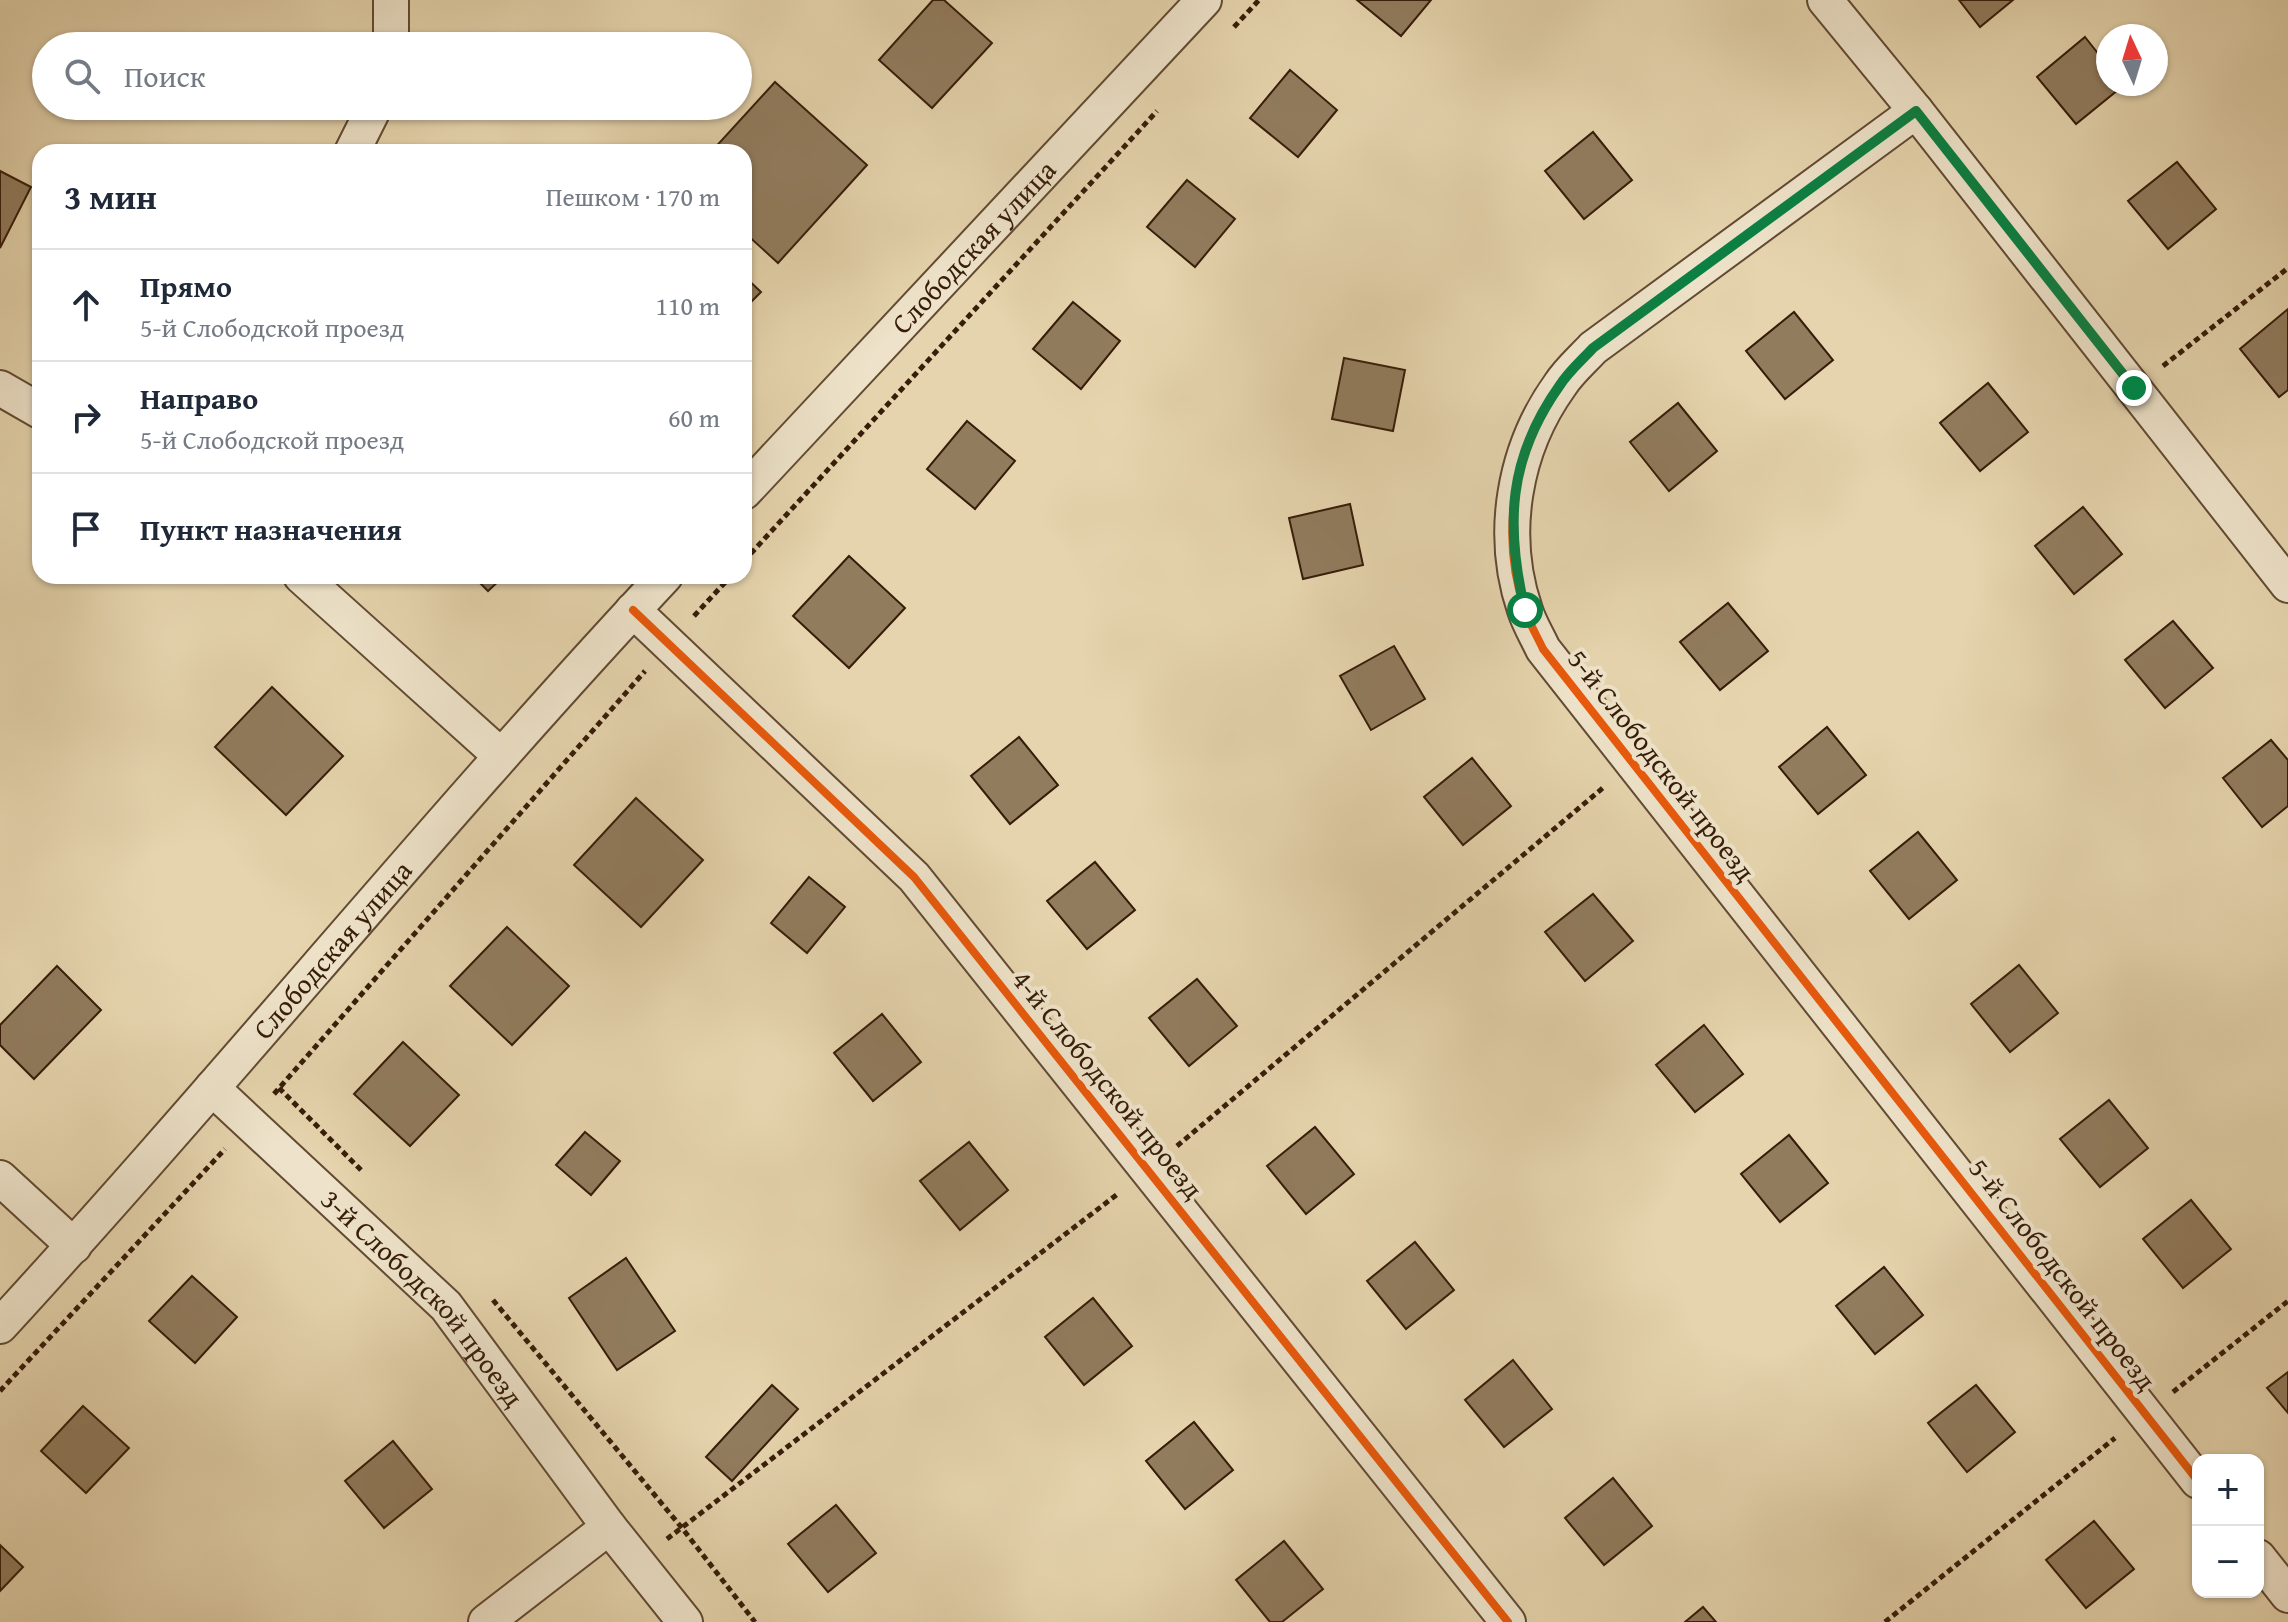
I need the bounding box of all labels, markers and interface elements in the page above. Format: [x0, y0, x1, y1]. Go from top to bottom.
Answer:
north arrow [2096, 24, 2168, 96]
search box [32, 32, 752, 120]
icon: search [60, 54, 104, 98]
text: Поиск [124, 54, 206, 98]
street label: Слободская улица [881, 149, 1065, 342]
text: 3 мин [64, 172, 157, 221]
text: Пешком · 170 m [546, 177, 720, 216]
text: Прямо [140, 264, 232, 308]
icon: ahead [64, 283, 108, 327]
text: 110 m [655, 286, 720, 325]
text: 5-й Слободской проезд [140, 308, 404, 347]
route end [2116, 370, 2152, 406]
text: Направо [140, 376, 258, 420]
icon: right [64, 395, 108, 439]
text: 60 m [668, 398, 720, 437]
text: 5-й Слободской проезд [140, 420, 404, 459]
icon: arrive [64, 507, 108, 551]
text: Пункт назначения [140, 507, 402, 551]
route start [1507, 592, 1543, 628]
street label: 5-й Слободской проезд [1559, 640, 1766, 889]
street label: Слободская улица [243, 850, 422, 1048]
street label: 4-й Слободской проезд [1003, 960, 1214, 1207]
street label: 5-й Слободской проезд [1960, 1149, 2167, 1398]
street label: 3-й Слободской проезд [312, 1179, 534, 1415]
map controls [2192, 1454, 2264, 1598]
button: + [2192, 1454, 2264, 1526]
button: − [2192, 1526, 2264, 1598]

